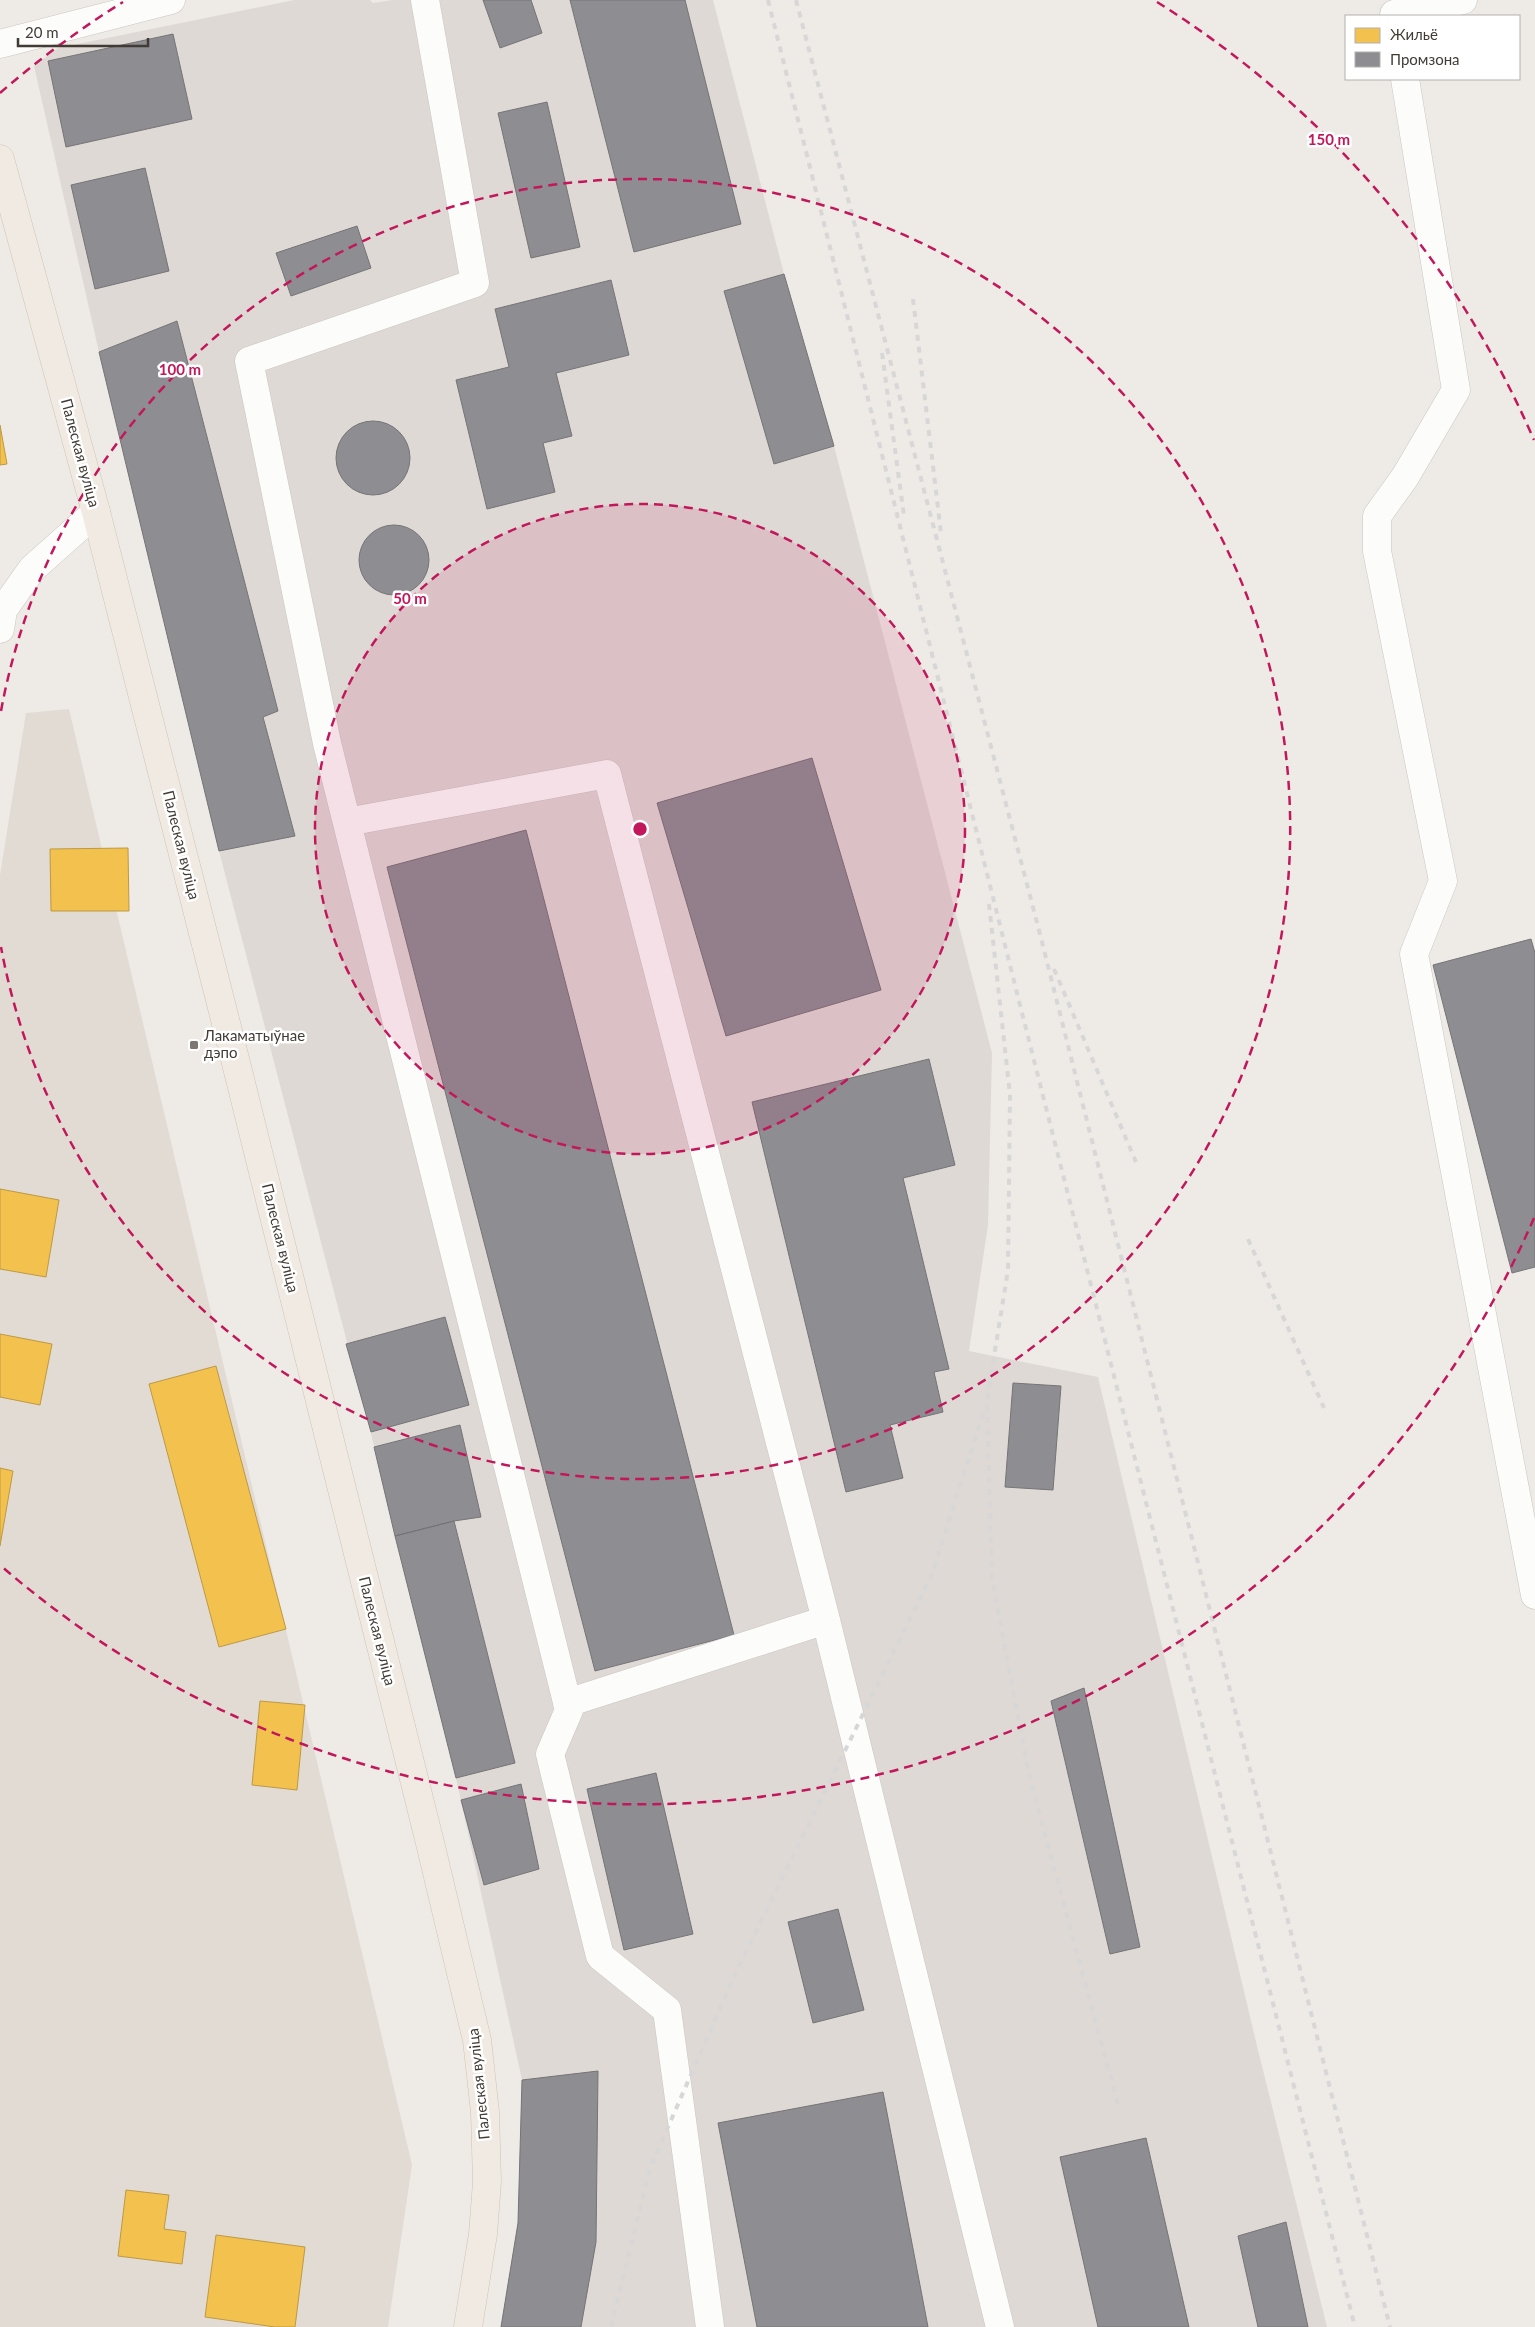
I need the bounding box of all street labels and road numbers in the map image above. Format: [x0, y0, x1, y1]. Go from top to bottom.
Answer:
street label: Палеская вуліца [58, 396, 104, 509]
street label: Палеская вуліца [160, 788, 204, 901]
street label: Палеская вуліца [259, 1181, 303, 1294]
street label: Палеская вуліца [356, 1574, 400, 1687]
street label: Палеская вуліца [463, 2028, 493, 2141]

